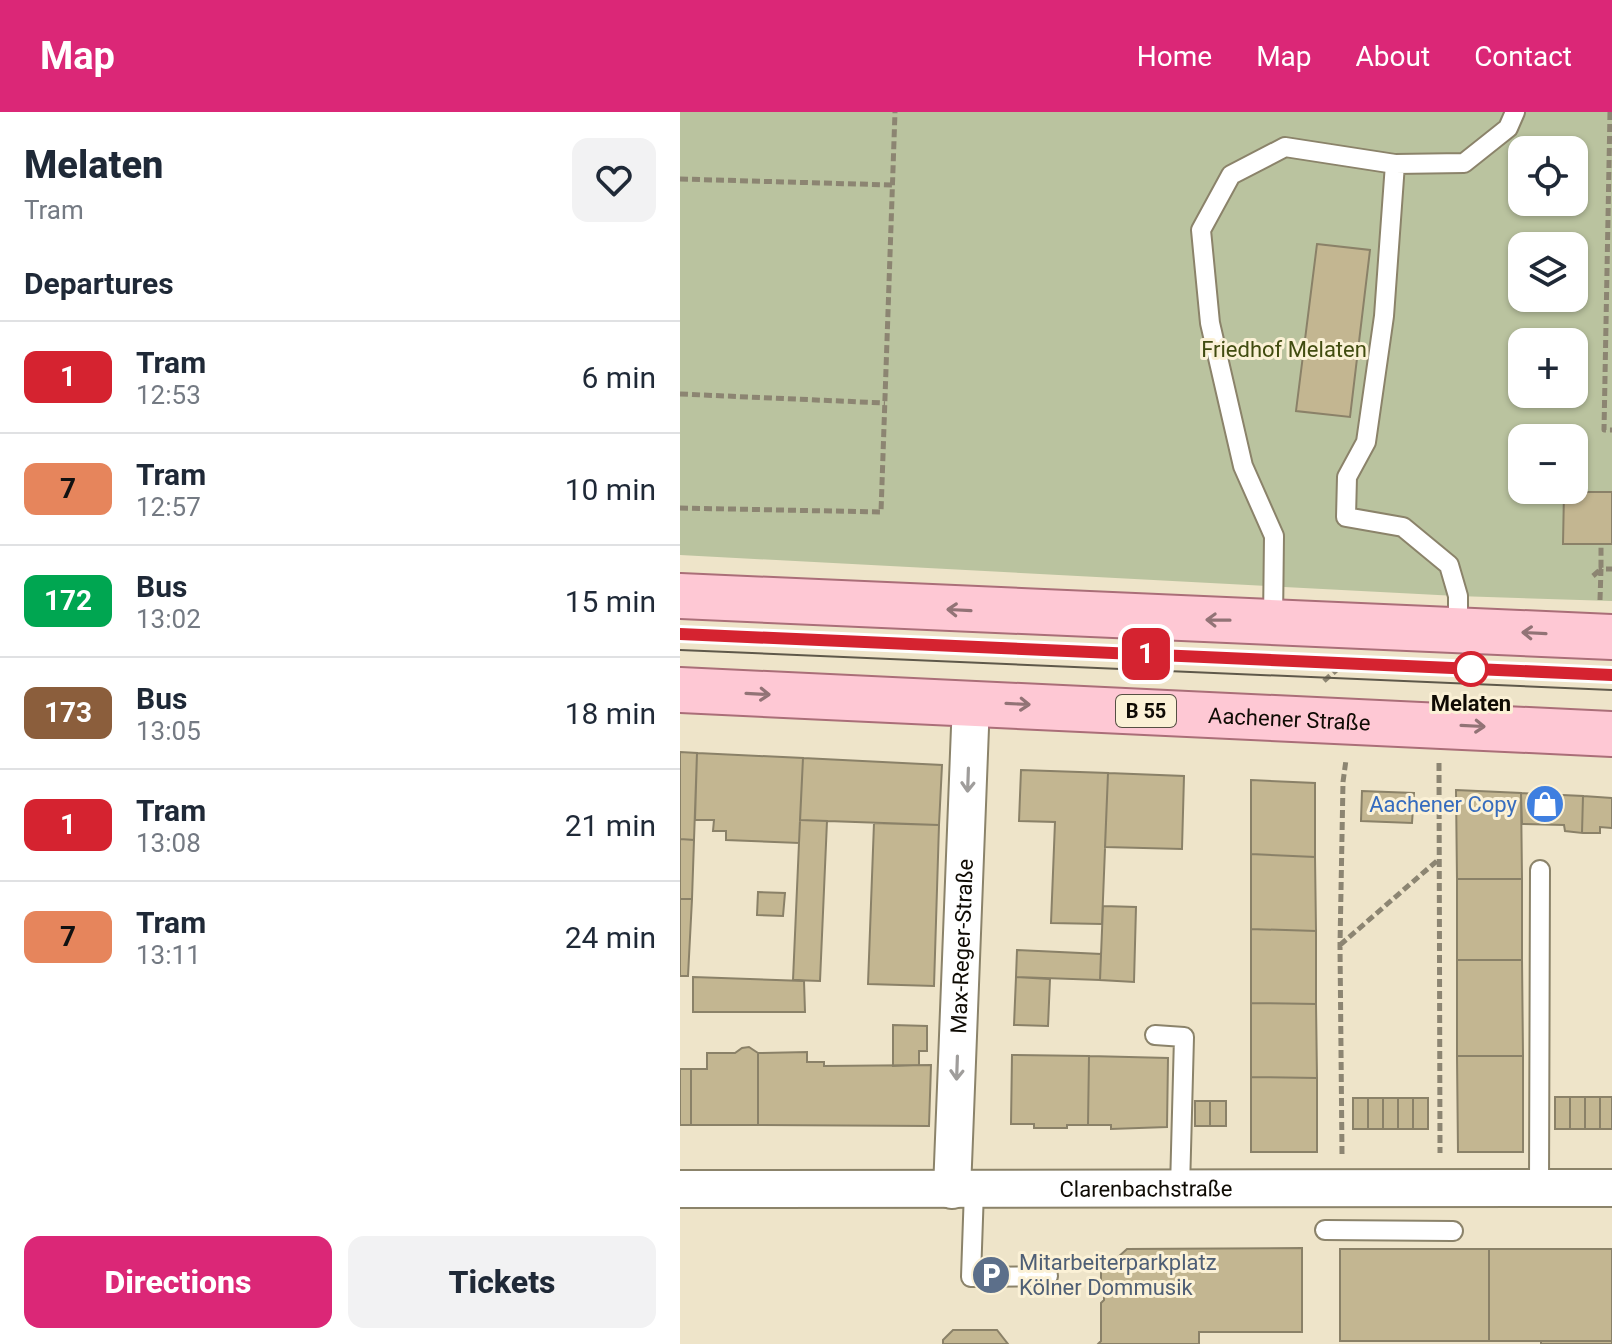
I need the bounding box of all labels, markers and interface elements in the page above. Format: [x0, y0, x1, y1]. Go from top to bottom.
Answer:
text: Map [40, 34, 115, 78]
text: Home [1137, 40, 1212, 73]
text: Map [1256, 40, 1312, 73]
text: About [1356, 40, 1430, 73]
text: Contact [1474, 40, 1572, 73]
map controls [1508, 136, 1588, 504]
button: locate [1508, 136, 1588, 216]
button: heart [572, 138, 656, 222]
text: Melaten [24, 143, 163, 187]
text: Tram [24, 195, 84, 225]
button: layers [1508, 232, 1588, 312]
text: Departures [24, 266, 174, 301]
button: + [1508, 328, 1588, 408]
park label: Friedhof Melaten [1201, 337, 1367, 362]
text: Tram [136, 345, 206, 380]
text: 1 [60, 360, 76, 393]
text: 6 min [582, 360, 656, 395]
text: 12:53 [136, 380, 201, 410]
button: − [1508, 424, 1588, 504]
text: Tram [136, 457, 206, 492]
text: 7 [60, 472, 76, 505]
text: 10 min [565, 472, 656, 507]
text: 12:57 [136, 492, 201, 522]
text: Bus [136, 569, 187, 604]
text: 172 [44, 584, 92, 617]
text: 15 min [565, 584, 656, 619]
one-way arrow [946, 602, 973, 617]
text: 13:02 [136, 604, 201, 634]
one-way arrow [1205, 612, 1232, 628]
one-way arrow [1521, 625, 1548, 640]
line badge: 1 [1120, 628, 1172, 680]
text: 1 [1138, 637, 1154, 670]
marker: Melaten [1454, 652, 1488, 686]
text: Bus [136, 681, 187, 716]
one-way arrow [744, 687, 771, 702]
place label: Melaten [1431, 691, 1511, 716]
road number: B 55 [1116, 695, 1176, 727]
text: 173 [44, 696, 92, 729]
text: 18 min [565, 696, 656, 731]
one-way arrow [1004, 697, 1031, 712]
street label: Aachener Straße [1208, 702, 1371, 735]
text: 13:05 [136, 716, 201, 746]
one-way arrow [1459, 719, 1486, 734]
one-way arrow [960, 766, 975, 793]
shop icon: Aachener Copy [1524, 783, 1566, 825]
place label: Aachener Copy [1369, 792, 1518, 817]
text: Tram [136, 793, 206, 828]
text: 1 [60, 808, 76, 841]
text: 21 min [565, 808, 656, 843]
text: 13:08 [136, 828, 201, 858]
street label: Max-Reger-Straße [946, 858, 977, 1034]
text: Tram [136, 905, 206, 940]
text: 7 [60, 920, 76, 953]
text: 24 min [565, 920, 656, 955]
text: 13:11 [136, 940, 201, 970]
one-way arrow [949, 1054, 964, 1081]
street label: Clarenbachstraße [1059, 1176, 1233, 1201]
button: Directions [24, 1236, 332, 1328]
button: Tickets [348, 1236, 656, 1328]
place label: Mitarbeiterparkplatz Kölner Dommusik [1019, 1250, 1217, 1300]
parking icon: Mitarbeiterparkplatz Kölner Dommusik [970, 1254, 1012, 1296]

